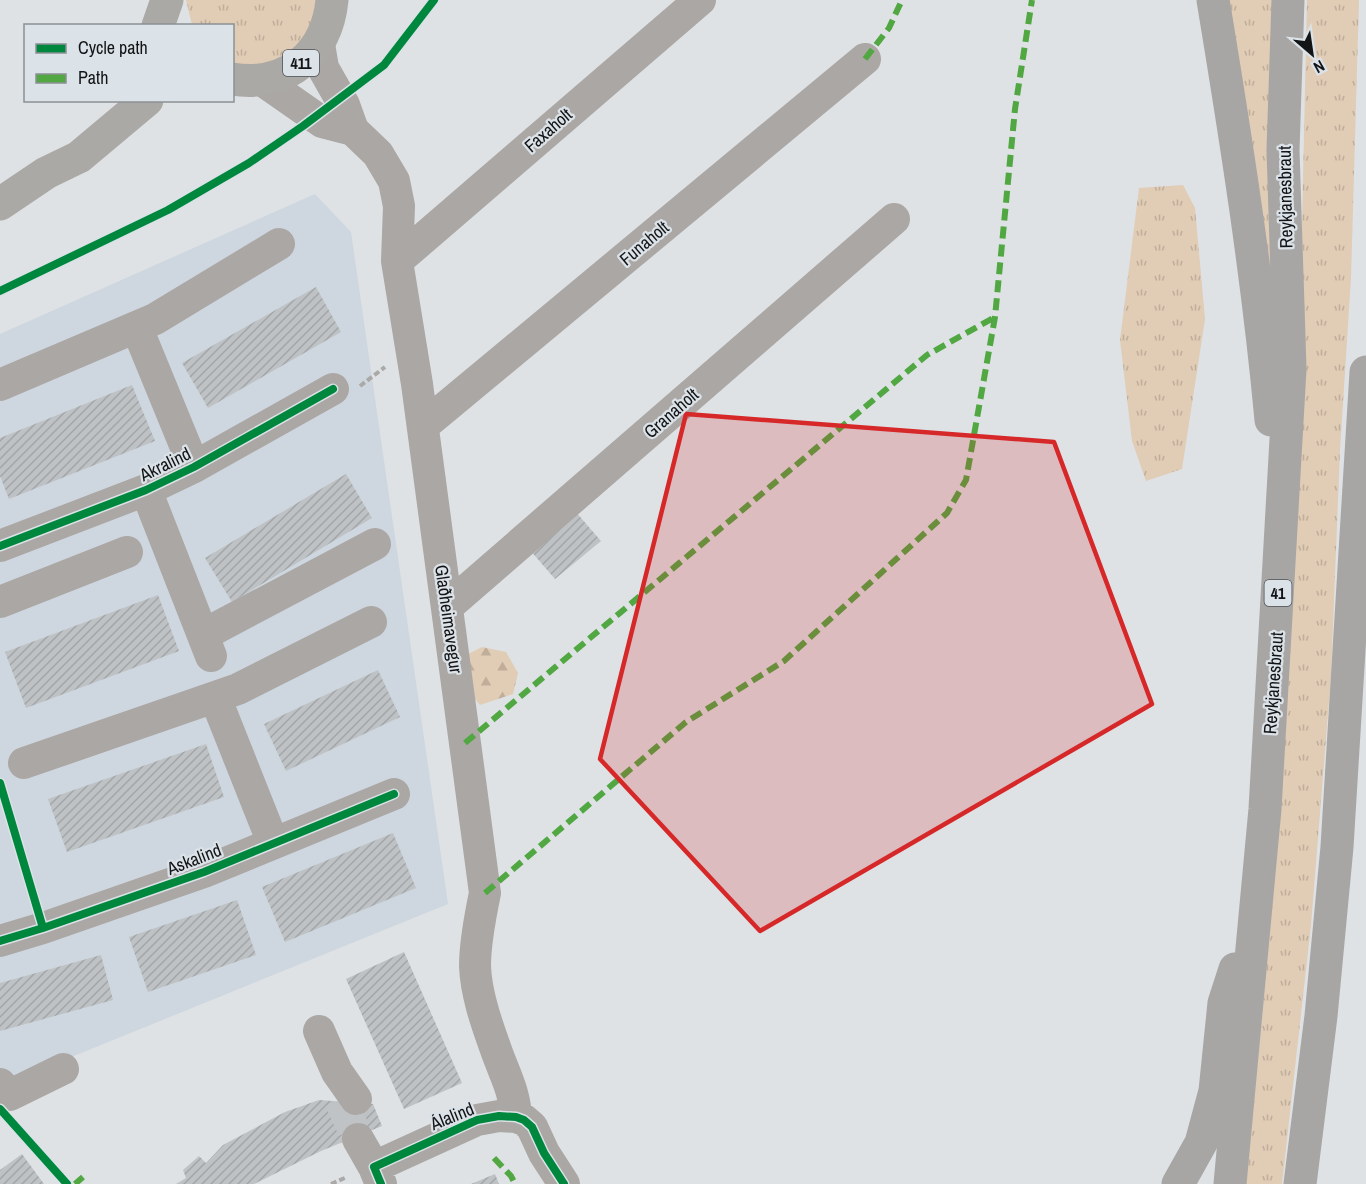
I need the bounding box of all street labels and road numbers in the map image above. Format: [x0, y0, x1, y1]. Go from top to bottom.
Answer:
road number: 411 [283, 50, 319, 76]
street label: Faxaholt [519, 102, 577, 158]
street label: Reykjanesbraut [1272, 146, 1298, 248]
street label: Funaholt [614, 215, 674, 271]
street label: Granaholt [638, 382, 704, 444]
street label: Akralind [134, 441, 195, 488]
street label: Glaðheimavegur [429, 563, 469, 675]
road number: 41 [1264, 580, 1292, 606]
street label: Reykjanesbraut [1257, 631, 1289, 735]
street label: Askalind [162, 837, 225, 881]
street label: Álalind [425, 1096, 478, 1136]

